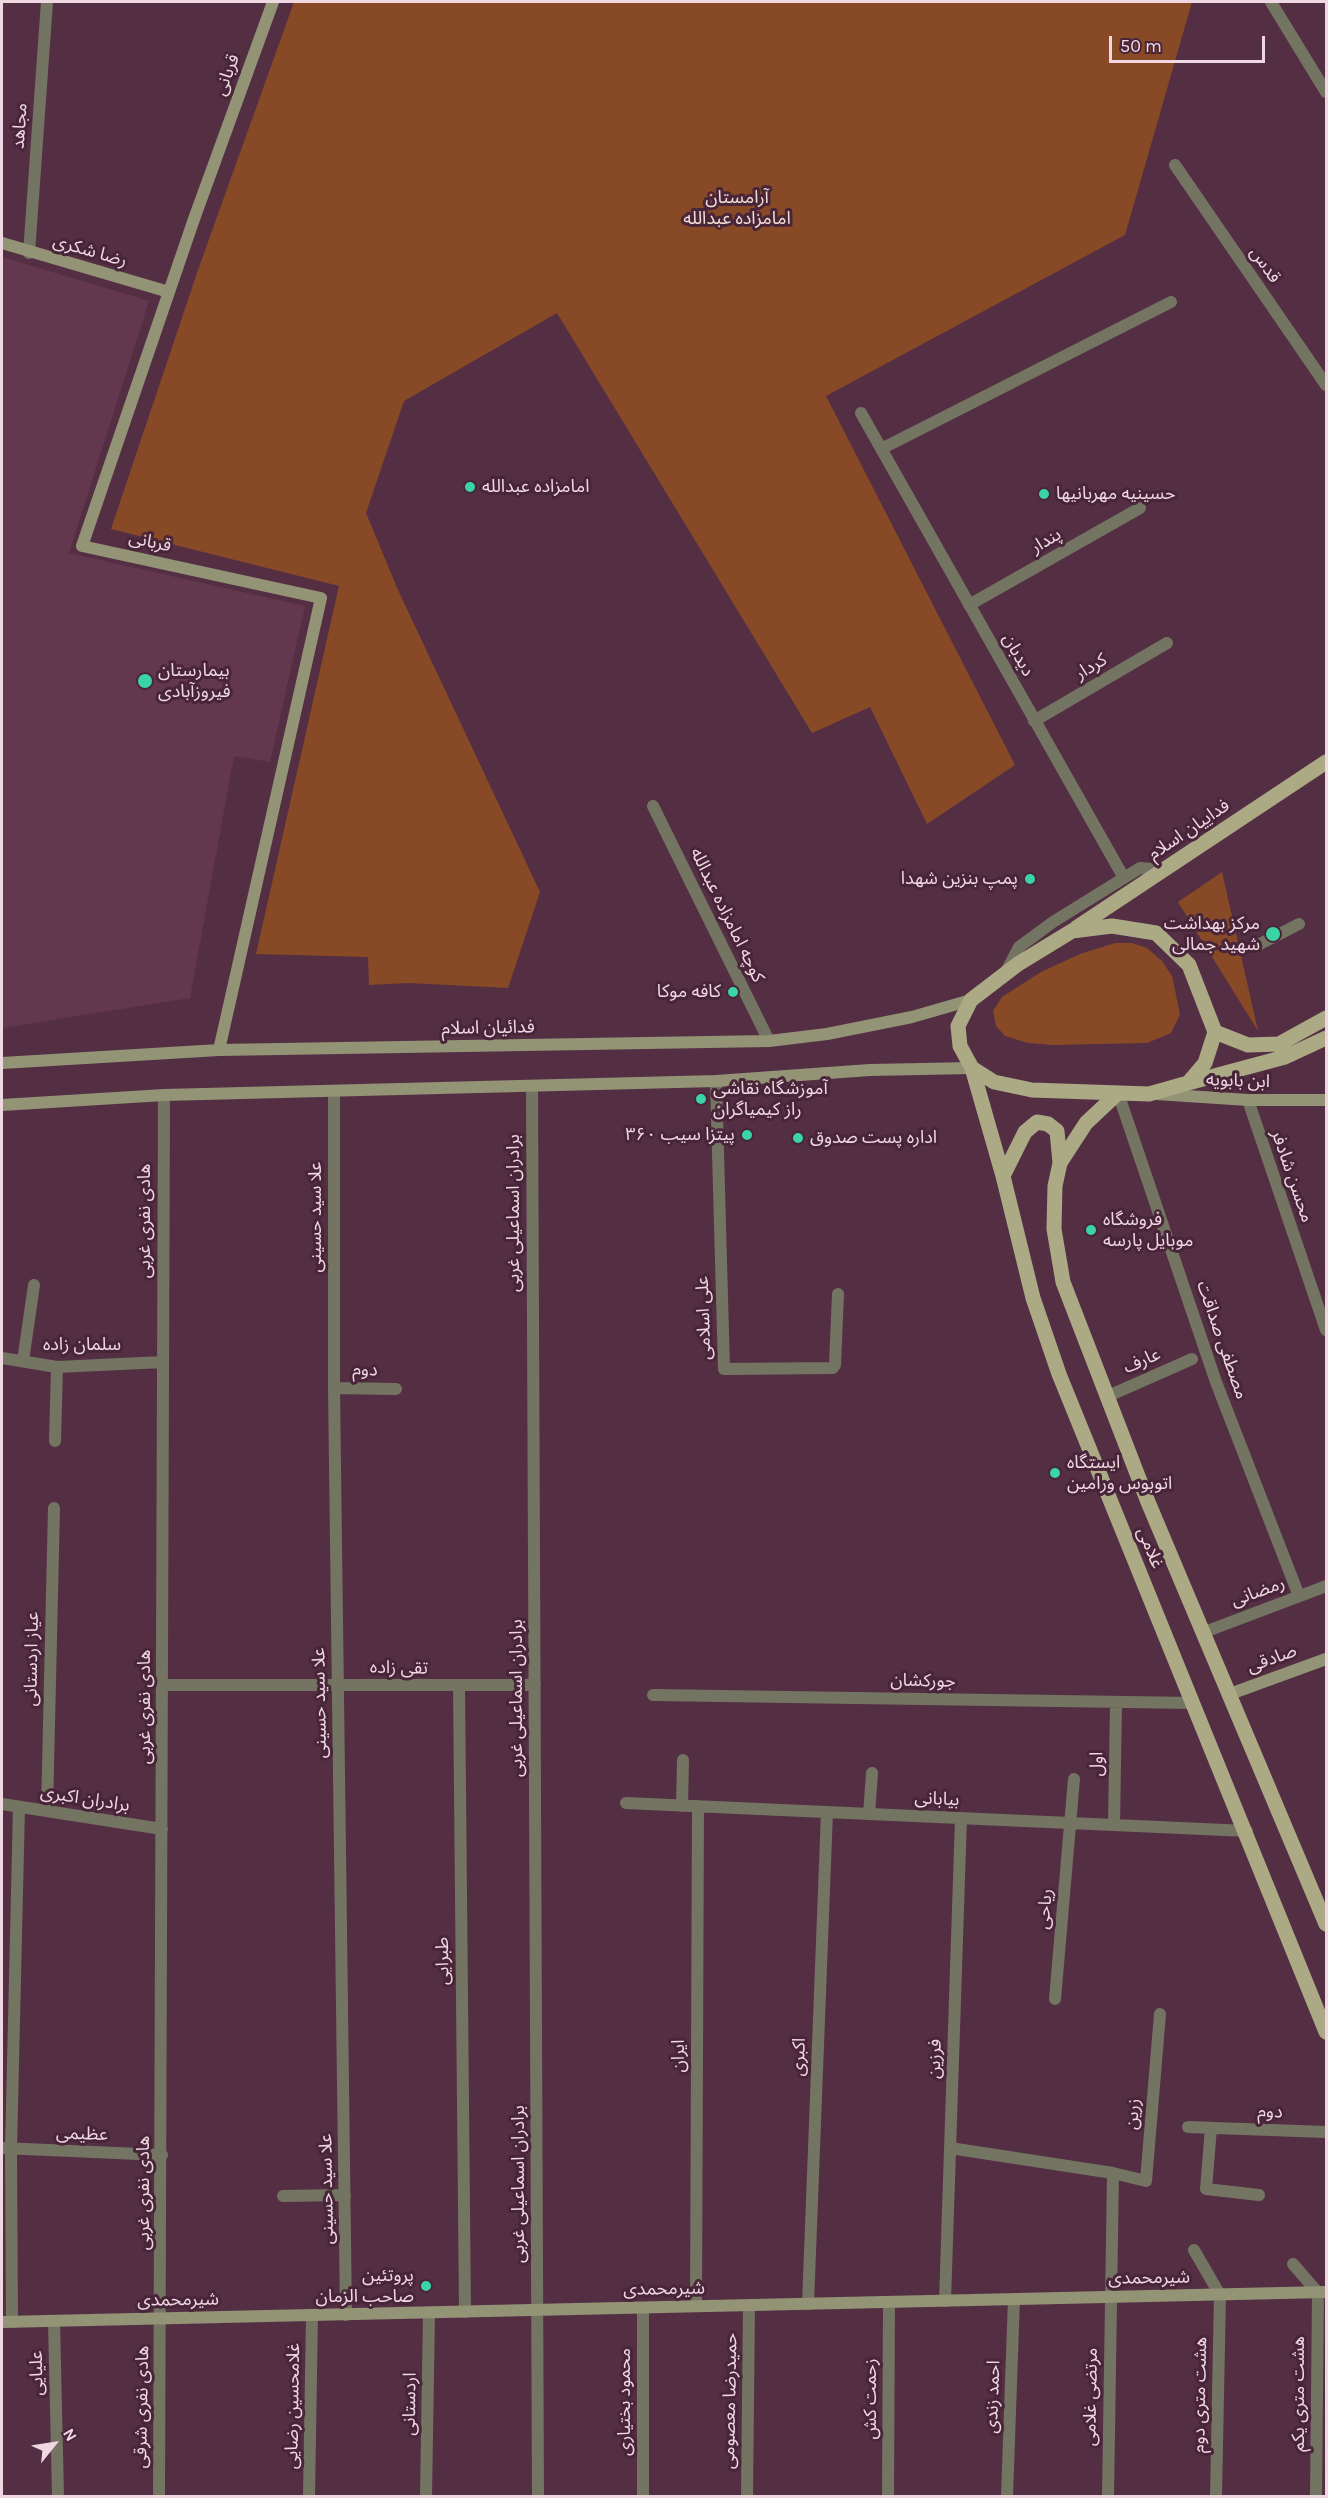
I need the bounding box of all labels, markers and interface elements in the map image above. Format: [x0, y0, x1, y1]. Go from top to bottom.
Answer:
scale bar [1112, 24, 1268, 62]
text: 50 m [1120, 35, 1162, 57]
street label: قربانی [210, 51, 244, 99]
street label: مجاهد [8, 102, 32, 150]
park label: آرامستان امامزاده عبدالله [683, 187, 791, 230]
street label: رضا شکری [51, 230, 129, 272]
street label: قدس [1245, 243, 1285, 287]
place label: امامزاده عبدالله [482, 476, 589, 498]
marker: امامزاده عبدالله [463, 480, 477, 494]
place label: حسینیه مهربانیها [1056, 483, 1176, 505]
marker: حسینیه مهربانیها [1037, 487, 1051, 501]
street label: پندار [1027, 524, 1065, 558]
street label: قربانی [127, 527, 173, 557]
street label: دیدبان [997, 630, 1039, 680]
street label: کردار [1071, 649, 1111, 685]
place label: بیمارستان فیروزآبادی [158, 660, 231, 702]
marker: بیمارستان فیروزآبادی [136, 672, 154, 690]
street label: فداییان اسلام [1144, 795, 1234, 865]
street label: کوچه امامزاده عبدالله [685, 844, 769, 986]
place label: پمپ بنزین شهدا [901, 868, 1018, 890]
marker: پمپ بنزین شهدا [1023, 872, 1037, 886]
place label: مرکز بهداشت شهید جمالی [1164, 913, 1260, 956]
marker: مرکز بهداشت شهید جمالی [1264, 925, 1282, 943]
place label: کافه موکا [657, 981, 721, 1003]
marker: کافه موکا [726, 985, 740, 999]
street label: فدائیان اسلام [441, 1016, 535, 1040]
street label: ابن بابویه [1206, 1069, 1270, 1093]
place label: آموزشگاه نقاشی راز کیمیاگران [713, 1078, 828, 1120]
marker: آموزشگاه نقاشی راز کیمیاگران [694, 1092, 708, 1106]
place label: پیتزا سیب ۳۶۰ [625, 1124, 735, 1146]
place label: اداره پست صدوق [810, 1127, 937, 1149]
street label: محسن شادفر [1266, 1127, 1318, 1225]
marker: پیتزا سیب ۳۶۰ [740, 1128, 754, 1142]
marker: اداره پست صدوق [791, 1131, 805, 1145]
street label: برادران اسماعیلی غربی [503, 1134, 525, 1292]
street label: علا سید حسینی [305, 1162, 327, 1272]
street label: هادی نفری غربی [134, 1164, 156, 1278]
place label: فروشگاه موبایل پارسه [1103, 1209, 1193, 1252]
marker: فروشگاه موبایل پارسه [1084, 1223, 1098, 1237]
street label: علی اسلامی [692, 1276, 716, 1360]
street label: مصطفی صداقت [1192, 1278, 1252, 1402]
street label: سلمان زاده [43, 1334, 121, 1356]
street label: عارف [1120, 1344, 1164, 1378]
street label: دوم [352, 1359, 378, 1381]
place label: ایستگاه اتوبوس ورامین [1067, 1452, 1172, 1494]
marker: ایستگاه اتوبوس ورامین [1048, 1466, 1062, 1480]
street label: غلامی [1132, 1524, 1168, 1572]
street label: رمضانی [1228, 1572, 1288, 1612]
street label: عیاز اردستانی [20, 1611, 44, 1707]
street label: برادران اسماعیلی غربی [506, 1619, 528, 1777]
street label: صادقی [1244, 1640, 1300, 1678]
street label: علا سید حسینی [308, 1647, 332, 1759]
street label: هادی نفری غربی [134, 1650, 156, 1764]
street label: تقی زاده [370, 1657, 428, 1679]
street label: جورکشان [890, 1670, 956, 1692]
street label: اول [1086, 1751, 1108, 1777]
street label: برادران اکبری [39, 1781, 131, 1817]
street label: بیابانی [914, 1787, 960, 1811]
street label: ریاحی [1032, 1888, 1058, 1930]
street label: طبرایی [432, 1937, 454, 1985]
street label: اکبری [788, 2037, 810, 2077]
street label: فرزین [924, 2039, 946, 2079]
street label: ایران [668, 2040, 690, 2072]
street label: زرین [1121, 2098, 1145, 2130]
street label: دوم [1257, 2101, 1283, 2123]
street label: برادران اسماعیلی غربی [508, 2105, 530, 2263]
street label: عظیمی [56, 2122, 108, 2146]
street label: علا سید حسینی [315, 2133, 339, 2245]
street label: هادی نفری غربی [133, 2136, 155, 2250]
place label: پروتئین صاحب الزمان [316, 2265, 414, 2308]
street label: شیرمحمدی [1108, 2266, 1190, 2290]
street label: شیرمحمدی [623, 2277, 705, 2301]
marker: پروتئین صاحب الزمان [419, 2279, 433, 2293]
street label: شیرمحمدی [137, 2288, 219, 2312]
street label: حمیدرضا معصومی [718, 2333, 742, 2469]
street label: هشت متری یکم [1288, 2336, 1310, 2452]
street label: هشت متری دوم [1188, 2337, 1212, 2453]
street label: غلامحسین رضایی [281, 2343, 305, 2469]
street label: هادی نفری شرقی [130, 2345, 154, 2469]
street label: محمود بختیاری [614, 2348, 636, 2456]
street label: مرتضی غلامی [1079, 2348, 1103, 2446]
street label: علیایی [26, 2350, 48, 2396]
street label: زحمت کش [860, 2358, 882, 2440]
street label: احمد زندی [981, 2360, 1005, 2434]
street label: اردستانی [399, 2372, 421, 2436]
north arrow [24, 2414, 84, 2474]
text: N [59, 2425, 81, 2444]

